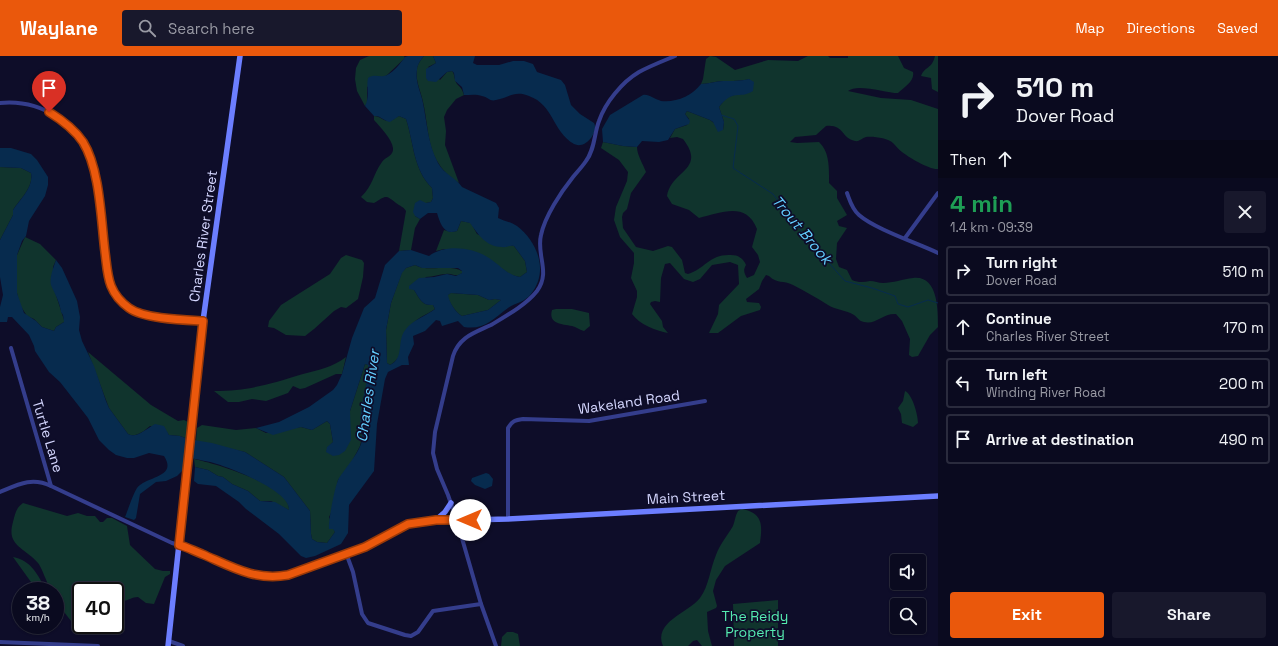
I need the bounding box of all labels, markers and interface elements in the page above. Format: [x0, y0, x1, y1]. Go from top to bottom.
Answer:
search box [122, 10, 402, 46]
text: Waylane [20, 16, 98, 41]
icon: search [136, 17, 158, 39]
text: Search here [168, 19, 255, 38]
text: Map [1075, 19, 1105, 37]
text: Directions [1127, 19, 1195, 37]
text: Saved [1217, 19, 1258, 37]
text: 510 m [1016, 69, 1094, 105]
pin [32, 71, 66, 112]
icon: right [950, 72, 1002, 124]
icon: arrive [38, 77, 60, 99]
text: Dover Road [1016, 104, 1114, 127]
icon: ahead [994, 148, 1016, 170]
text: Then [950, 150, 986, 169]
street label: Charles River Street [185, 169, 221, 303]
text: 4 min [950, 188, 1013, 219]
water label: Trout Brook [768, 191, 838, 270]
button: close [1224, 191, 1266, 233]
text: 1.4 km · 09:39 [950, 219, 1033, 236]
text: Turn right [986, 253, 1057, 272]
icon: right [952, 260, 974, 282]
text: 510 m [1223, 262, 1264, 281]
text: Dover Road [986, 272, 1057, 289]
text: Continue [986, 309, 1052, 328]
icon: ahead [952, 316, 974, 338]
text: 170 m [1223, 318, 1264, 337]
text: Charles River Street [986, 328, 1110, 345]
water label: Charles River [352, 347, 384, 443]
text: Turn left [986, 365, 1048, 384]
icon: left [952, 372, 974, 394]
text: 200 m [1219, 374, 1264, 393]
text: Winding River Road [986, 384, 1106, 401]
street label: Wakeland Road [577, 386, 681, 418]
street label: Turtle Lane [28, 397, 68, 475]
icon: arrive [952, 428, 974, 450]
text: Arrive at destination [986, 430, 1134, 449]
text: 490 m [1219, 430, 1264, 449]
street label: Main Street [646, 486, 726, 508]
position arrow [449, 499, 491, 541]
map controls [890, 554, 926, 634]
button: sound [890, 554, 926, 590]
speed limit sign: 40 [72, 582, 124, 634]
text: 38 [26, 590, 50, 616]
button: Exit [950, 592, 1104, 638]
button: Share [1112, 592, 1266, 638]
button: search [890, 598, 926, 634]
park label: The Reidy Property [722, 607, 788, 641]
text: km/h [26, 611, 50, 624]

